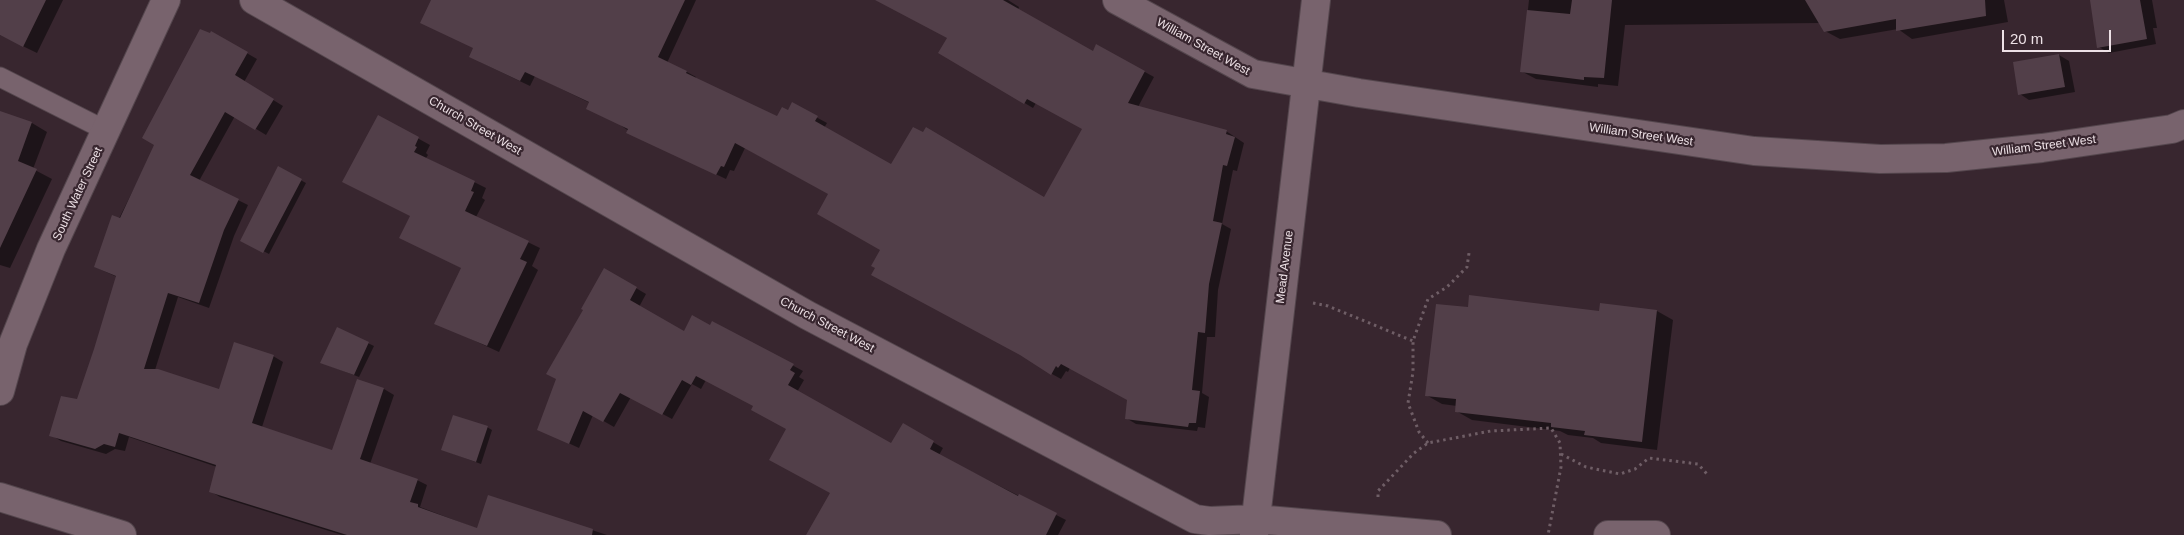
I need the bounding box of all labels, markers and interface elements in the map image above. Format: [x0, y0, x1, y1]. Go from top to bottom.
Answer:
street label: William Street West [1154, 15, 1252, 79]
scale bar [2004, 20, 2113, 52]
text: 20 m [2010, 30, 2043, 47]
street label: Church Street West [426, 94, 524, 158]
street label: William Street West [1588, 121, 1694, 149]
street label: William Street West [1991, 132, 2097, 160]
street label: South Water Street [50, 145, 106, 243]
street label: Mead Avenue [1273, 229, 1297, 305]
street label: Church Street West [777, 294, 877, 356]

